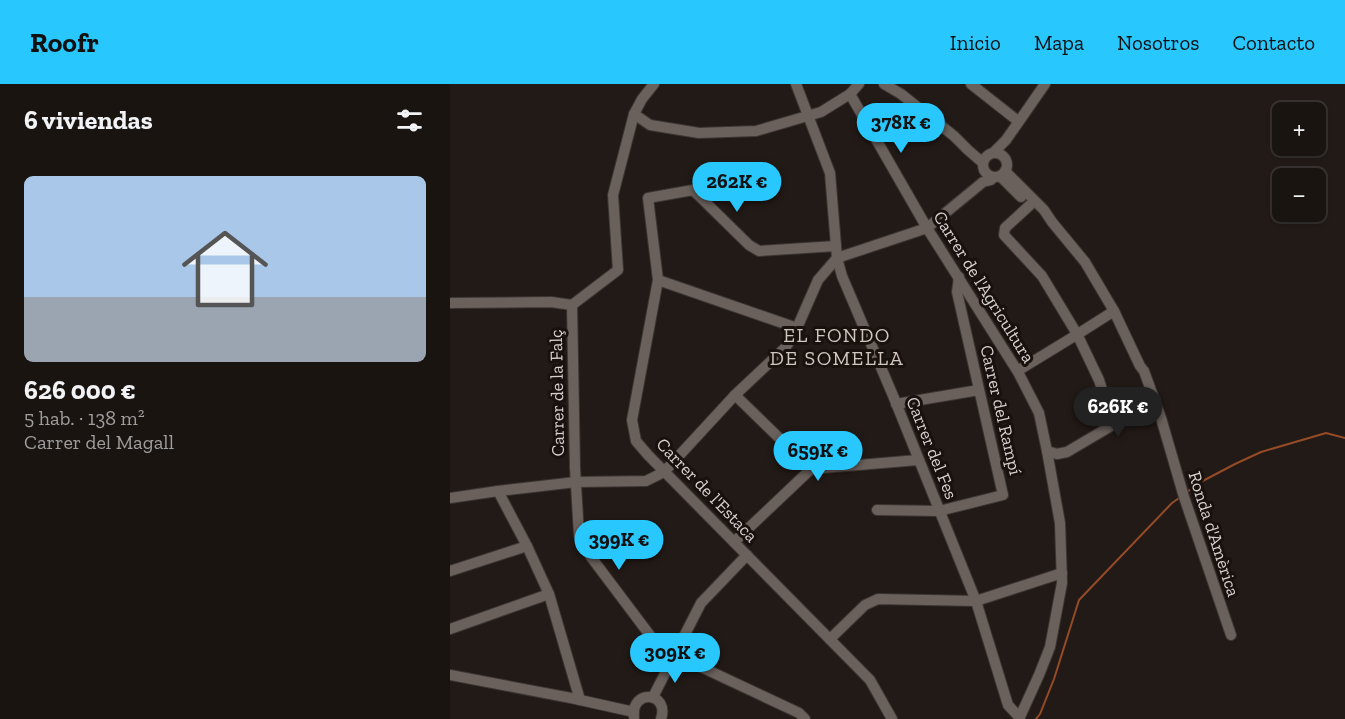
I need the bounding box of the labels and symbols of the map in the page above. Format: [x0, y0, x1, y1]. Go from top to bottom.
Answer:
pin: 378K € [852, 103, 950, 154]
pin: 262K € [688, 162, 786, 213]
street label: Carrer de l'Agricultura [928, 207, 1040, 367]
district label: EL FONDO DE SOMELLA [770, 323, 904, 370]
street label: Carrer de la Falç [545, 329, 569, 457]
street label: Carrer del Rampí [975, 343, 1027, 477]
pin: 626K € [1069, 387, 1167, 438]
street label: Carrer del Fes [901, 394, 963, 503]
pin: 659K € [769, 431, 867, 482]
street label: Carrer de l'Estaca [652, 433, 763, 547]
street label: Ronda d'Amèrica [1183, 469, 1245, 600]
pin: 399K € [570, 520, 668, 571]
pin: 309K € [626, 633, 724, 684]

